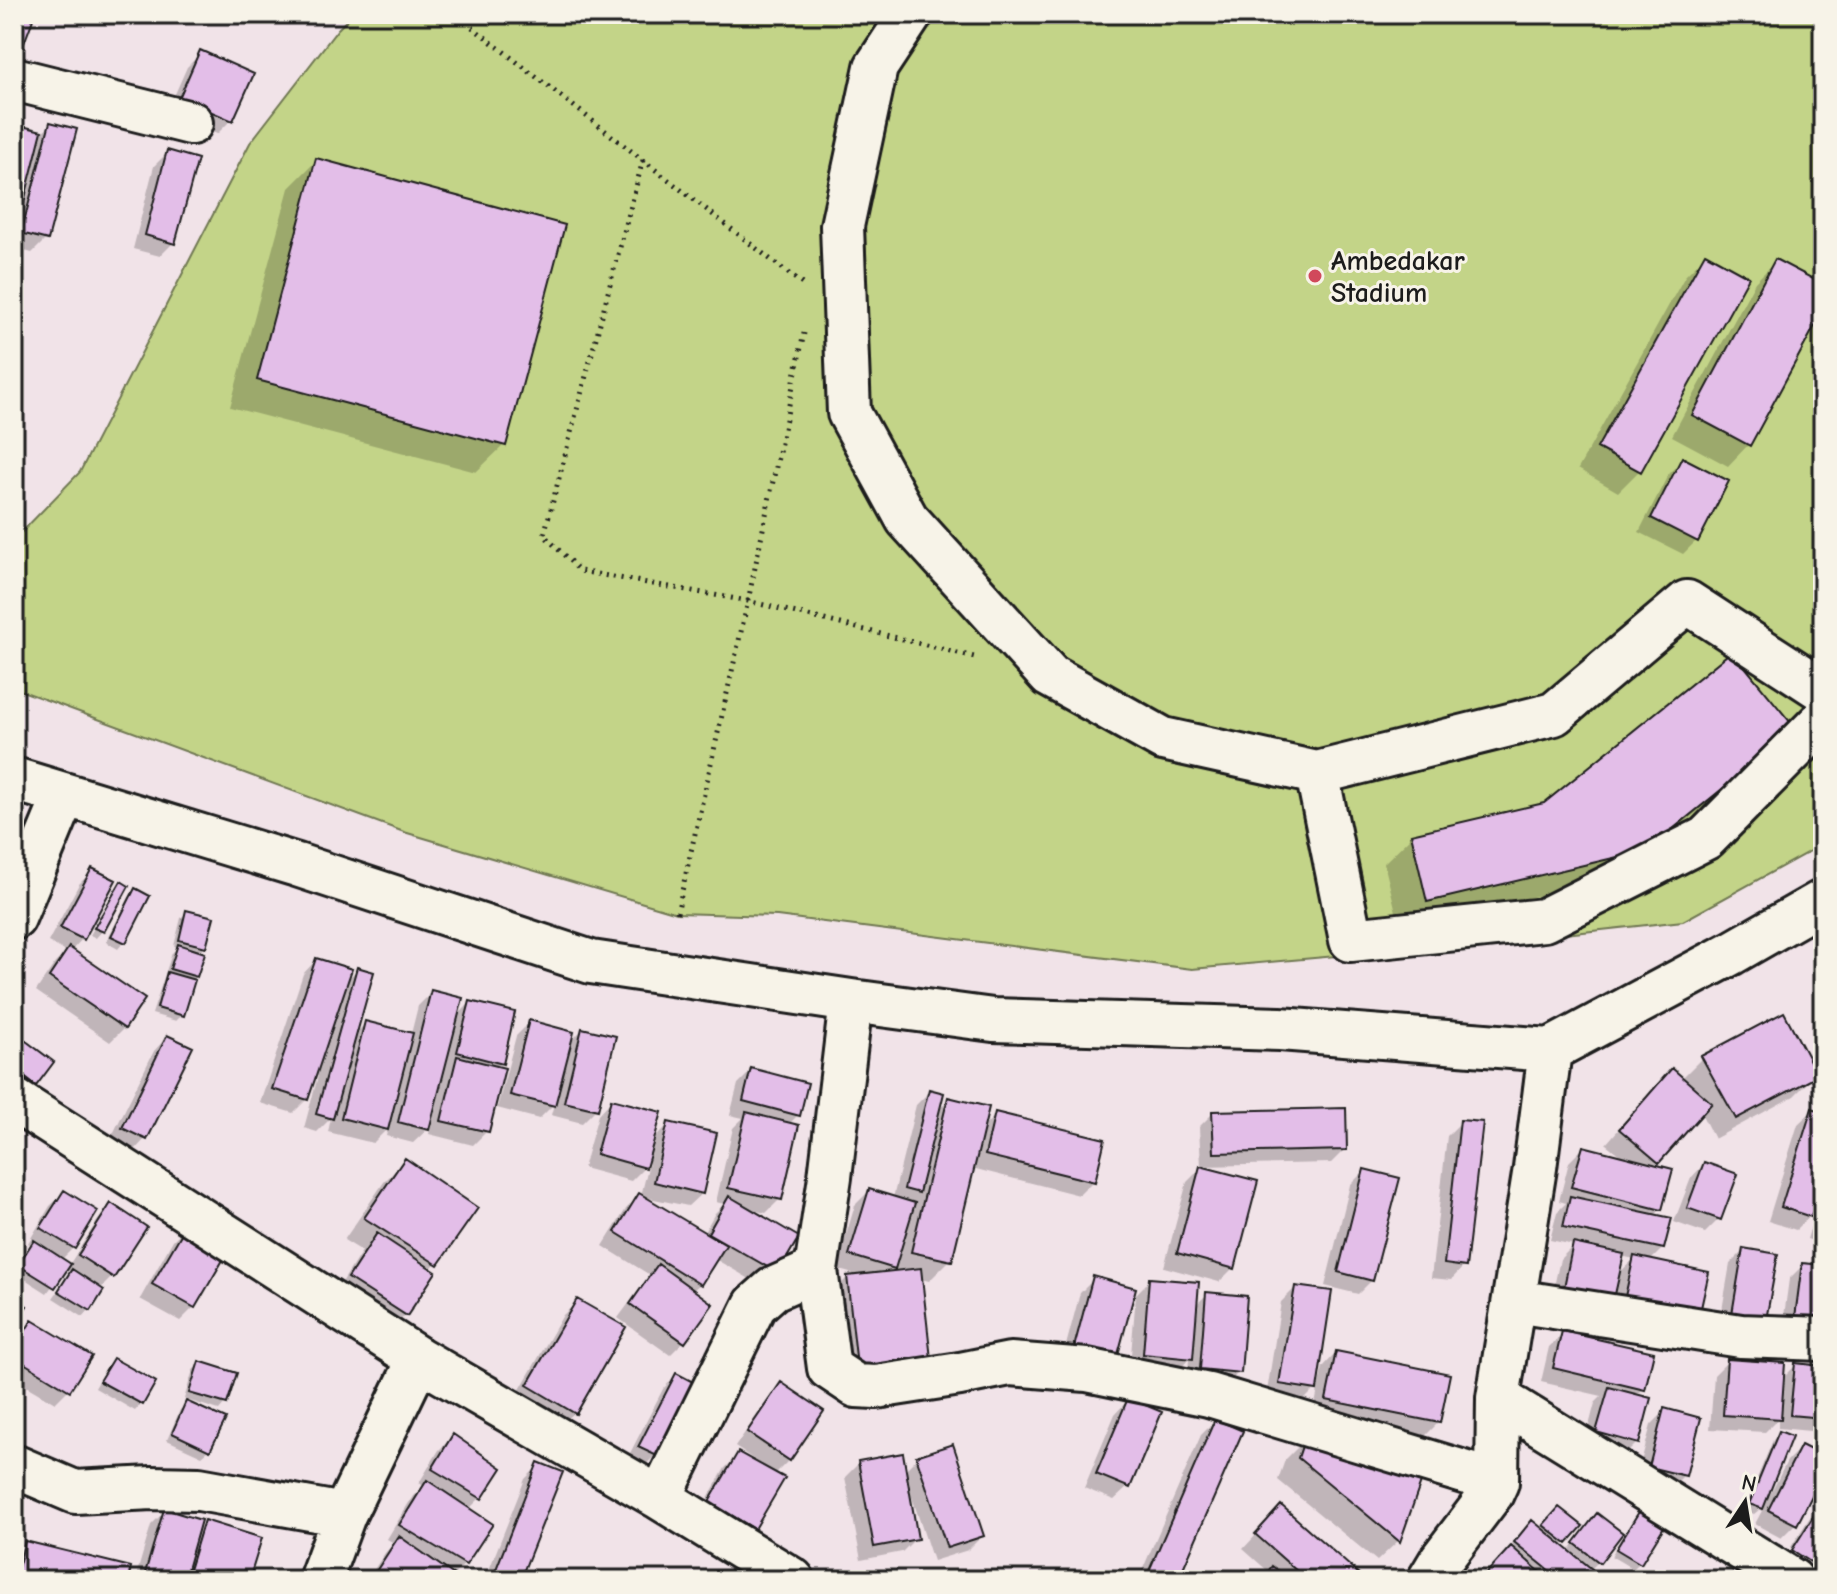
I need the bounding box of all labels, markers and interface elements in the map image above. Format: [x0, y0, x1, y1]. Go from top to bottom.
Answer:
place label: Ambedakar Stadium [1331, 245, 1465, 309]
marker: Ambedakar Stadium [1306, 267, 1324, 285]
north arrow [1705, 1462, 1785, 1542]
text: N [1739, 1469, 1759, 1498]

